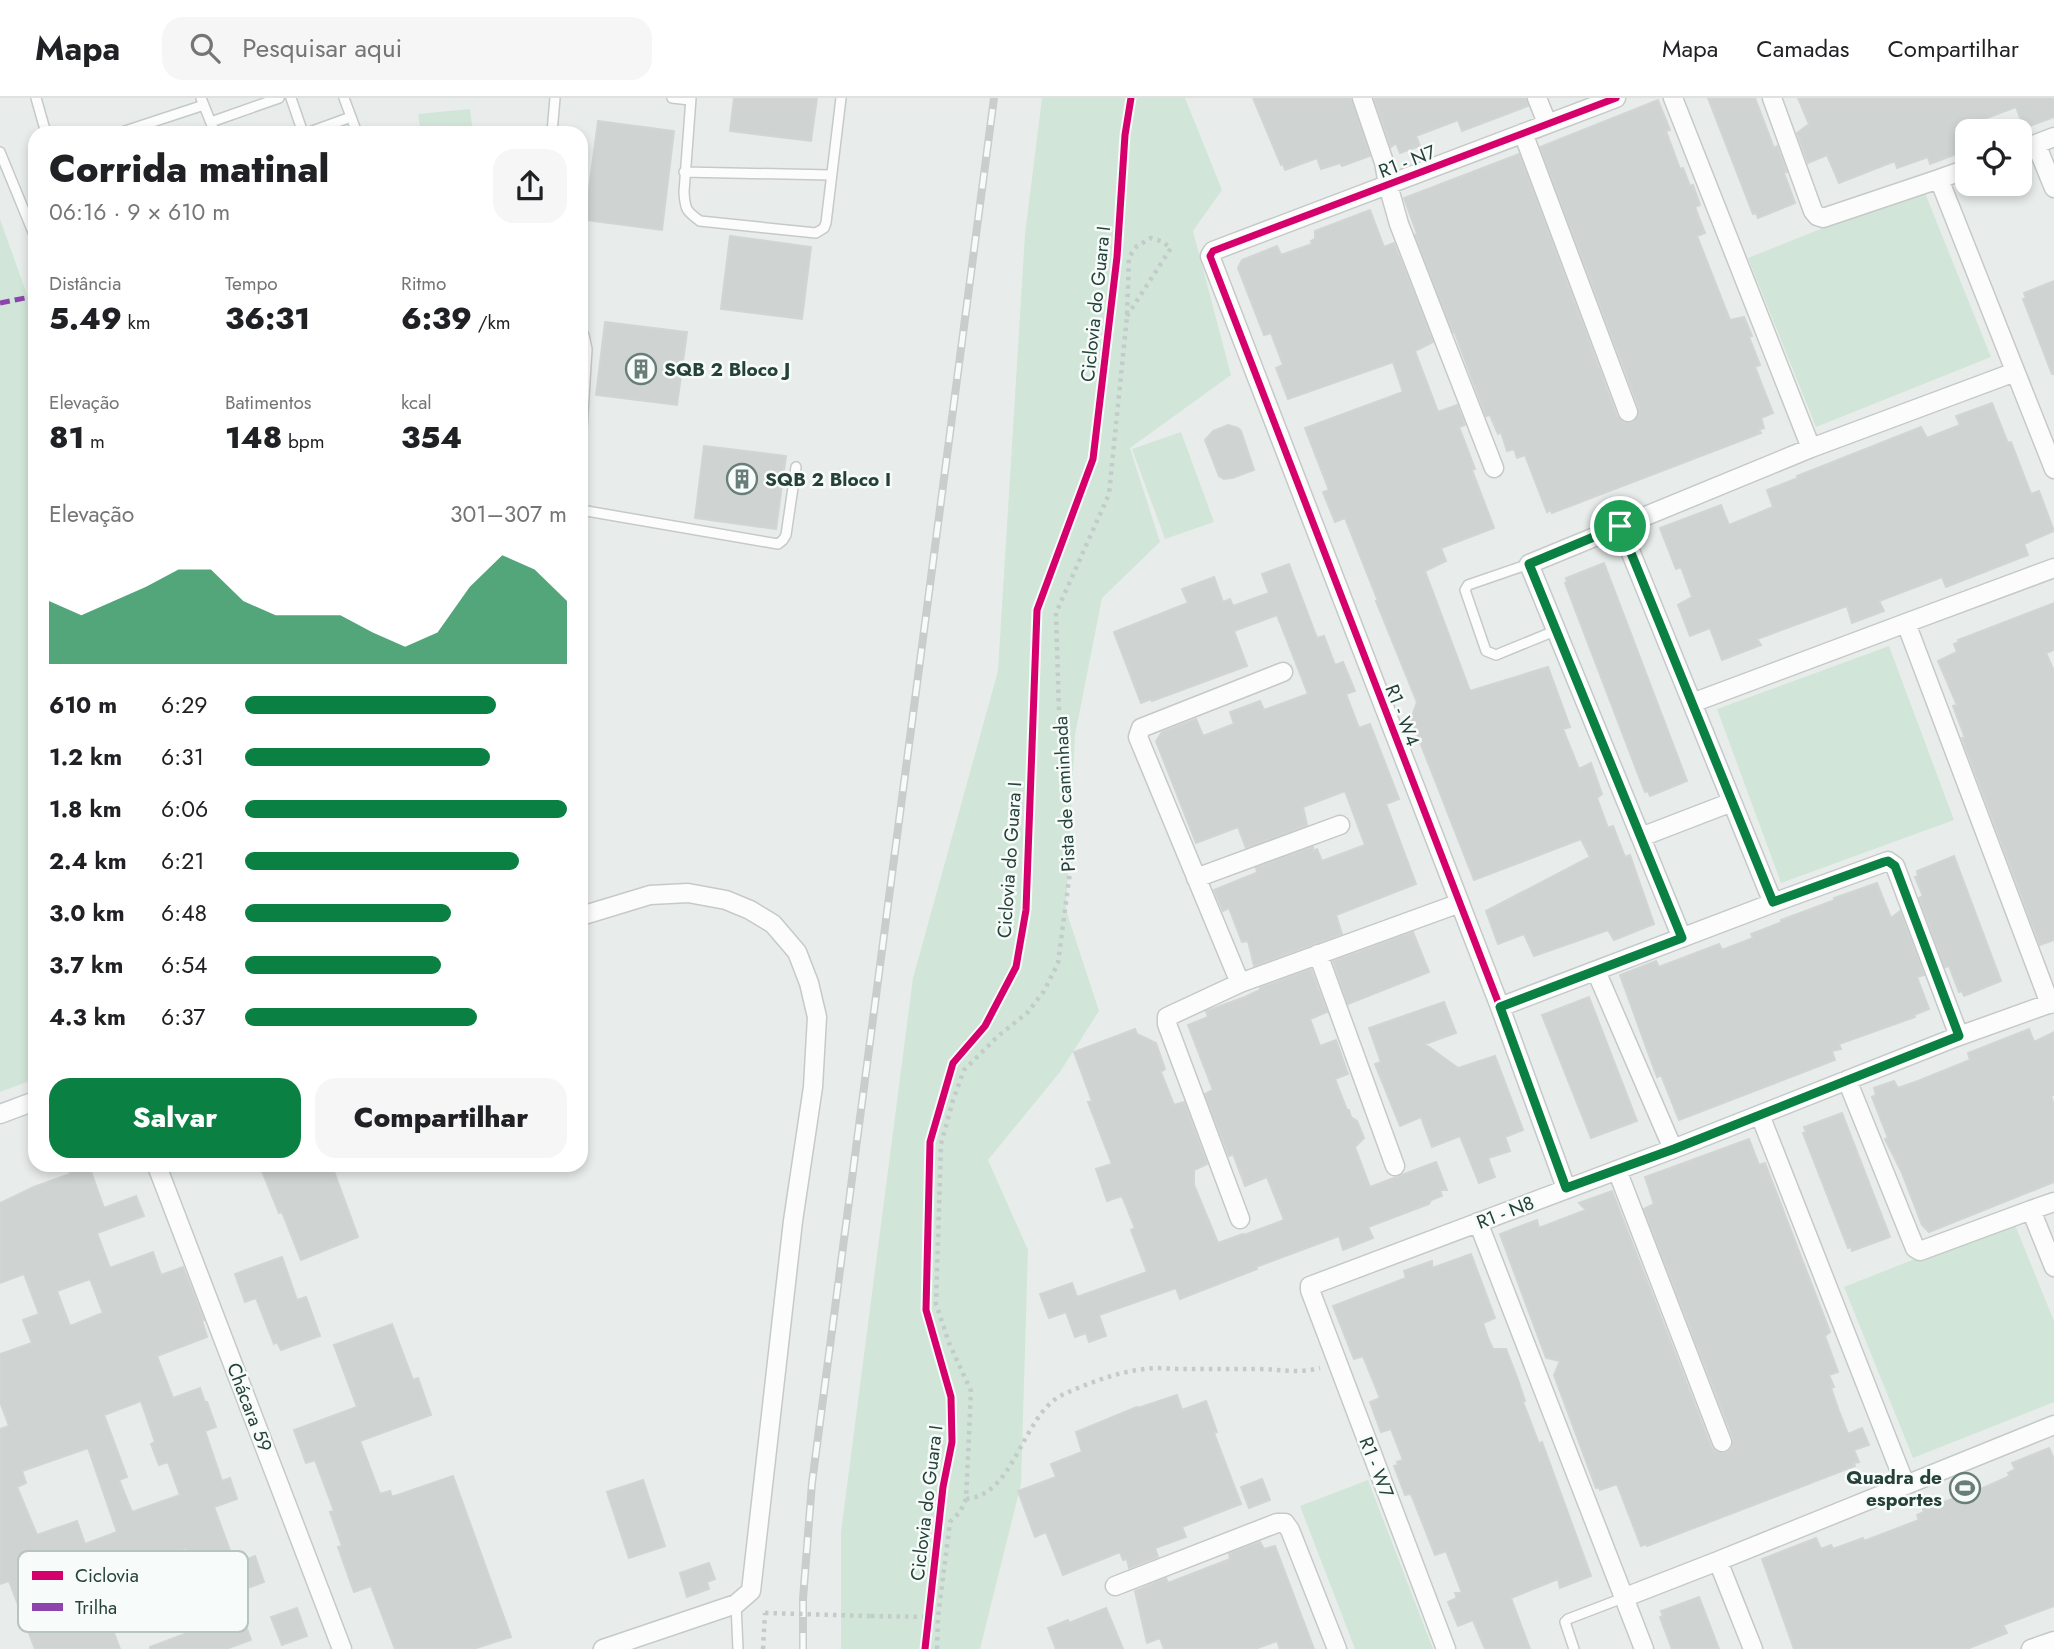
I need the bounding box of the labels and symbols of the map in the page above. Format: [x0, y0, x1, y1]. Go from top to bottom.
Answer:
street label: R1 - N7 [1375, 138, 1440, 185]
street label: Ciclovia do Guara I [1074, 225, 1117, 383]
building icon: SQB 2 Bloco J [624, 352, 658, 386]
place label: SQB 2 Bloco J [664, 356, 790, 383]
building icon: SQB 2 Bloco I [725, 462, 759, 496]
place label: SQB 2 Bloco I [765, 466, 891, 493]
pin [1590, 496, 1650, 556]
street label: R1 - W4 [1378, 680, 1427, 750]
street label: Pista de caminhada [1047, 715, 1082, 872]
street label: Ciclovia do Guara I [991, 781, 1028, 939]
street label: R1 - N8 [1472, 1189, 1538, 1236]
street label: Chácara 59 [220, 1359, 279, 1456]
street label: Ciclovia do Guara I [904, 1424, 949, 1582]
street label: R1 - W7 [1353, 1433, 1400, 1502]
place label: Quadra de esportes [1846, 1464, 1942, 1513]
sports icon: Quadra de esportes [1948, 1471, 1982, 1505]
legend [18, 1551, 248, 1632]
text: Ciclovia [75, 1562, 139, 1589]
text: Trilha [75, 1594, 117, 1621]

